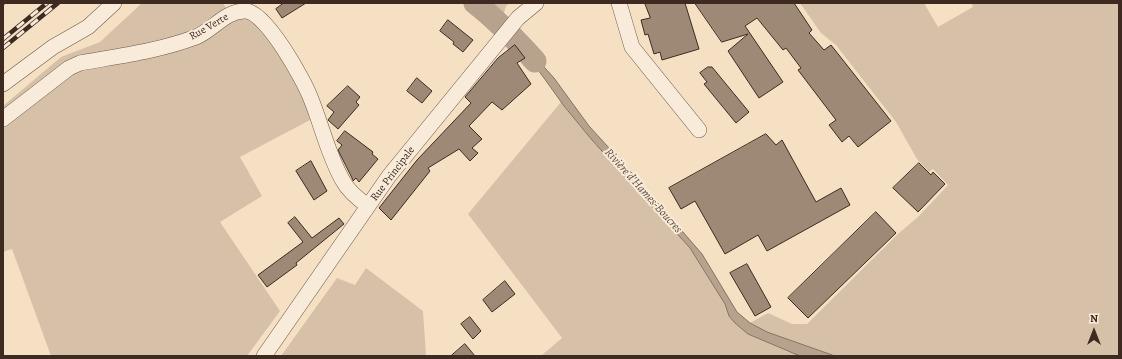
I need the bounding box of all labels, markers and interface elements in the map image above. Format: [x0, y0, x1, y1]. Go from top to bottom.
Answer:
street label: Rue Verte [187, 11, 231, 43]
street label: Rue Principale [368, 144, 418, 204]
water label: Rivière d'Hames-Boucres [601, 146, 685, 236]
north arrow [1074, 311, 1114, 351]
text: N [1090, 311, 1098, 326]

